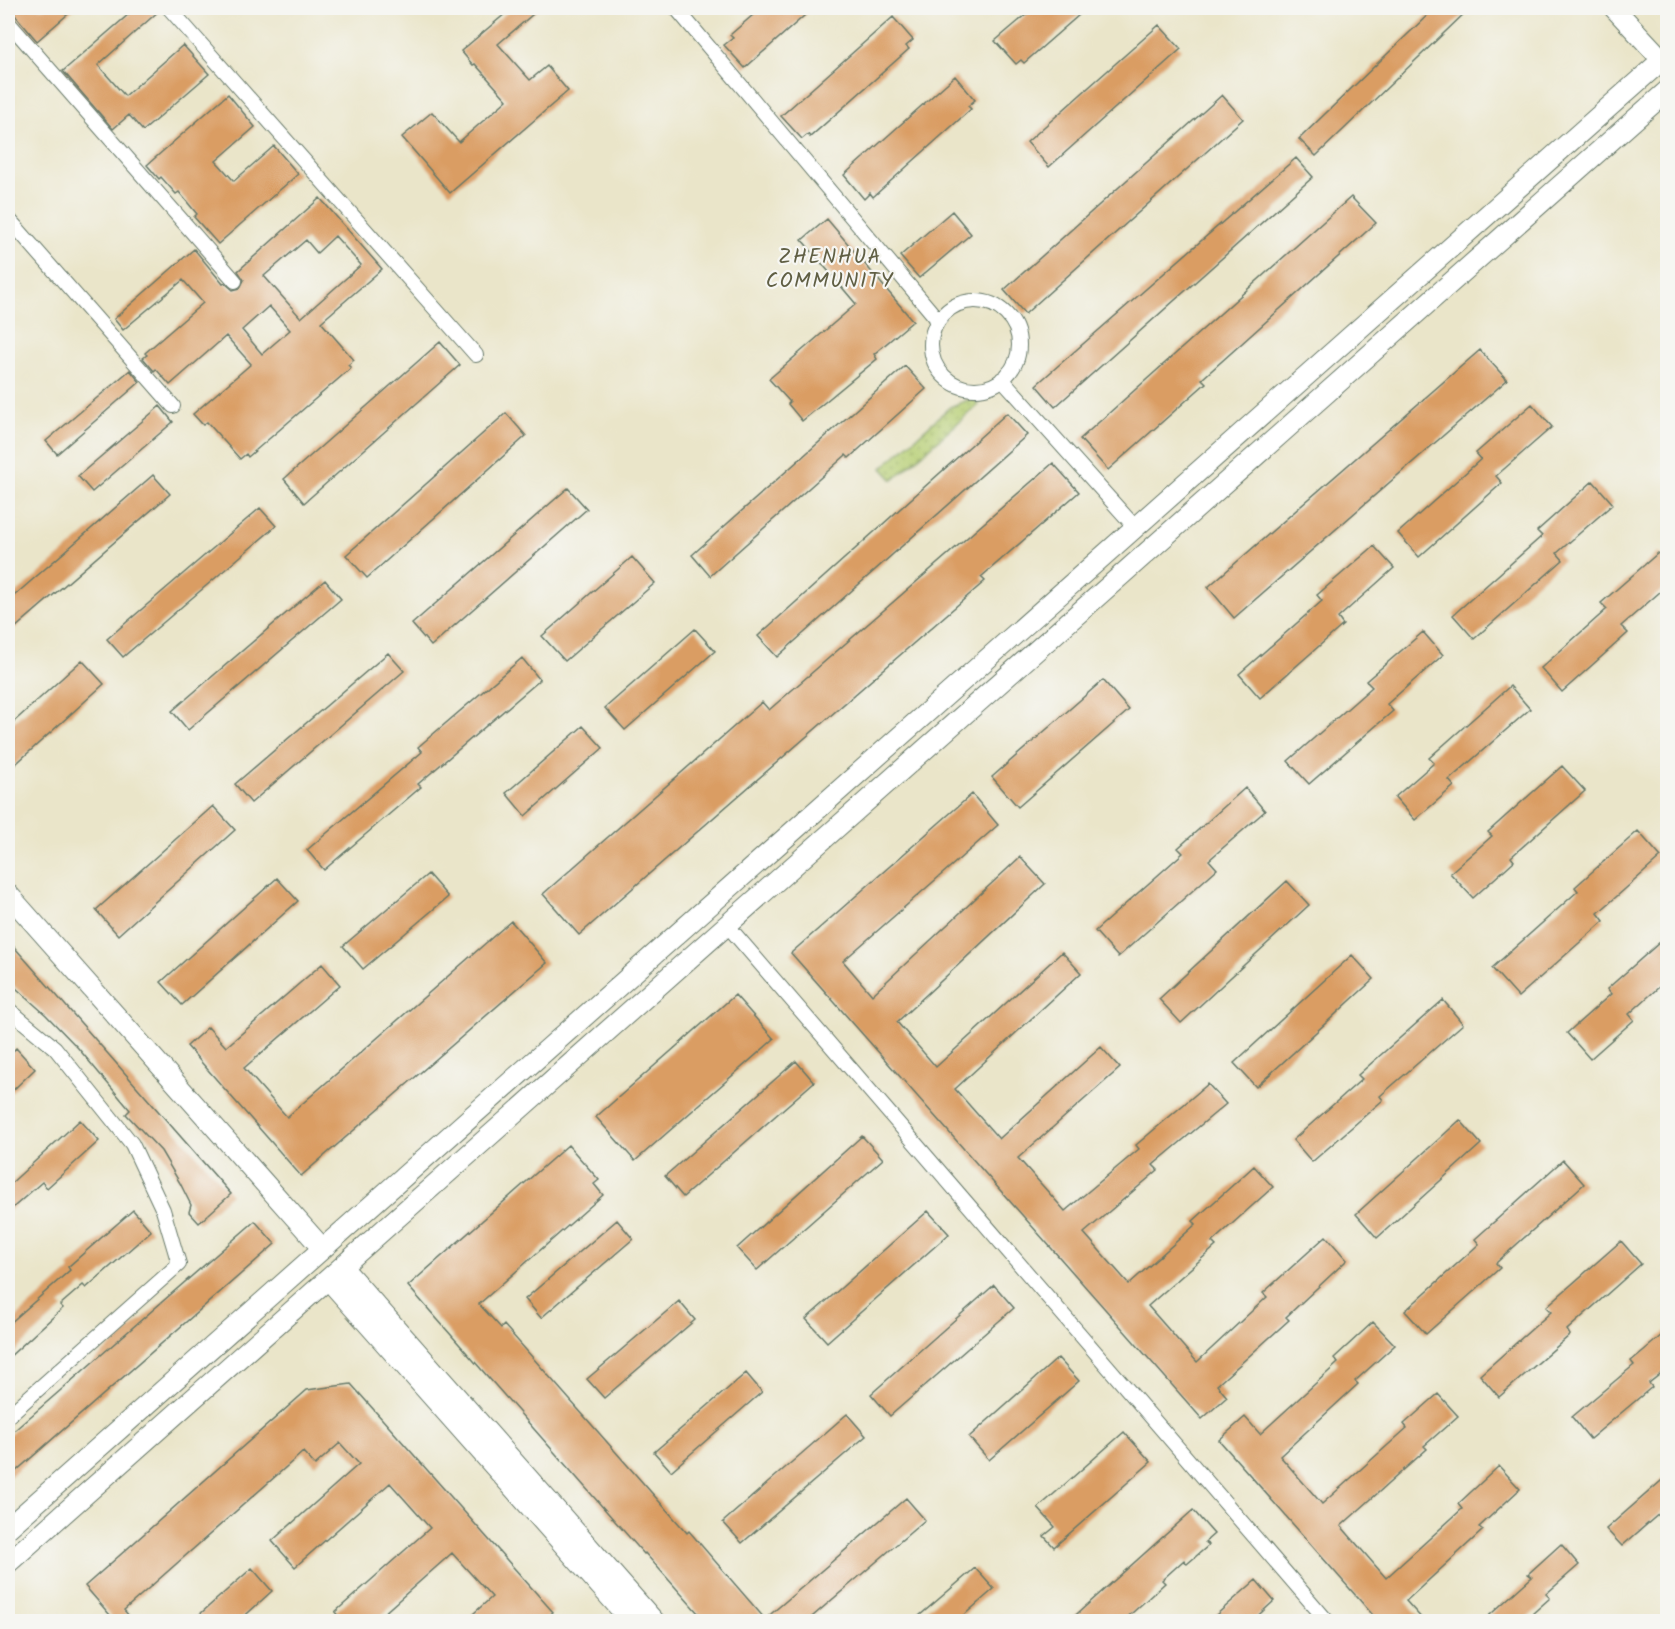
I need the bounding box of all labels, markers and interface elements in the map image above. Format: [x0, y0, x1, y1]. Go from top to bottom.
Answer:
district label: ZHENHUA COMMUNITY [766, 241, 894, 298]

